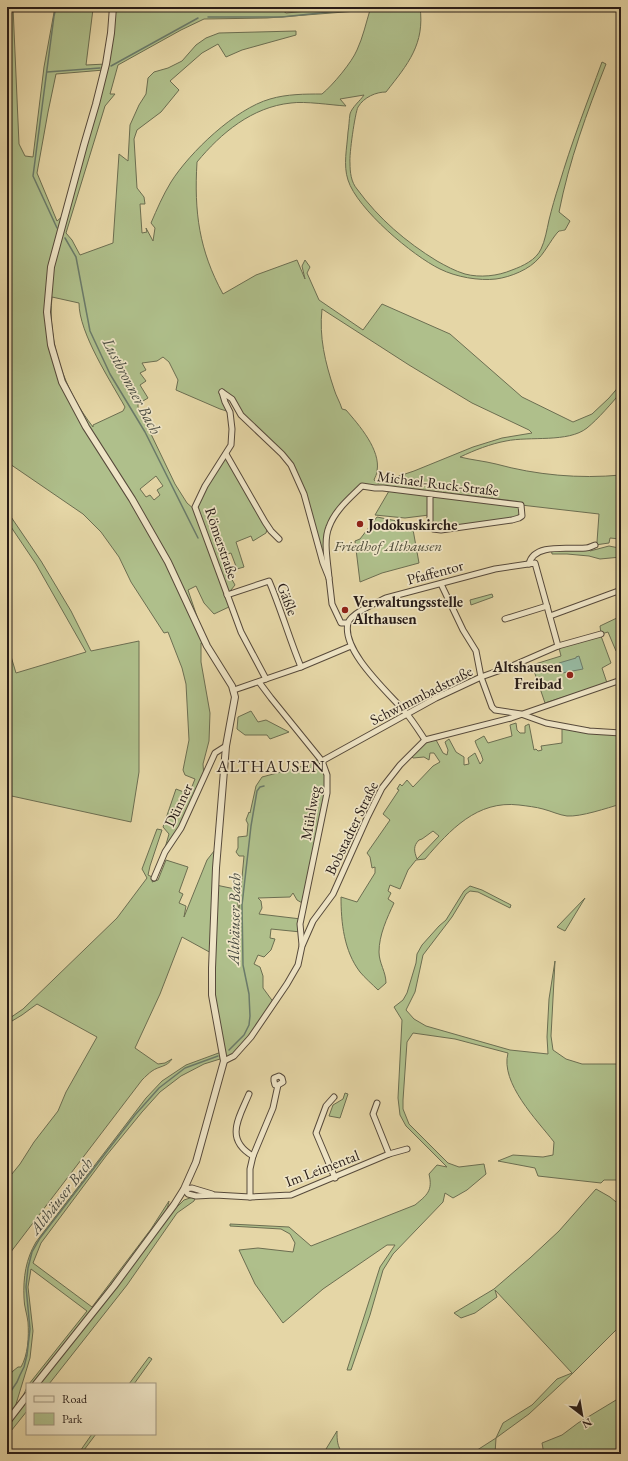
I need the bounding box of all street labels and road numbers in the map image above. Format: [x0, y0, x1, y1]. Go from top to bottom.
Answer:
street label: Michael-Ruck-Straße [376, 466, 500, 500]
street label: Römerstraße [201, 505, 243, 582]
street label: Pfaffentor [405, 555, 465, 589]
street label: Gäßle [273, 580, 303, 618]
street label: Schwimmbadstraße [366, 661, 476, 729]
street label: Bobstadter Straße [320, 778, 382, 878]
street label: Dünner [159, 780, 197, 830]
street label: Mühlweg [296, 784, 324, 842]
street label: Im Leimental [282, 1145, 362, 1191]

